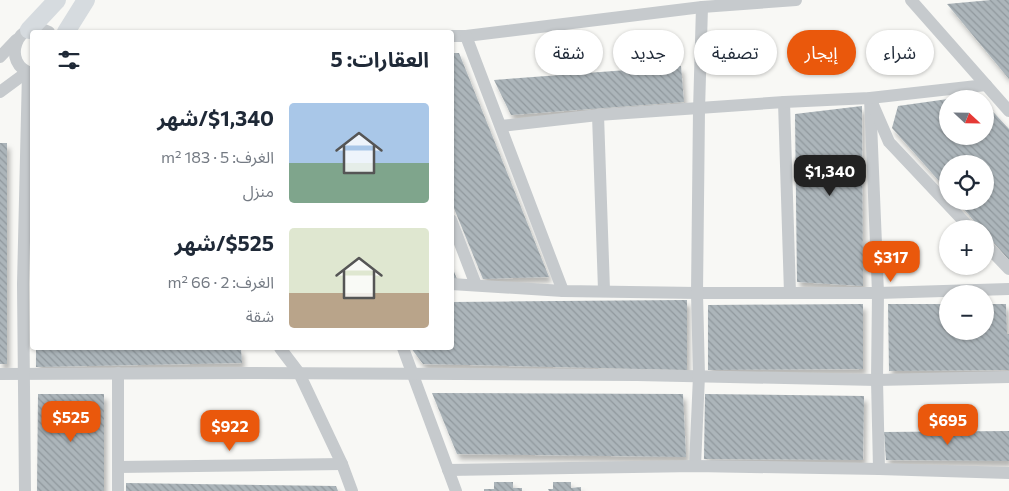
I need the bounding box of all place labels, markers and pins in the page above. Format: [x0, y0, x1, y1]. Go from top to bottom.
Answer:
pin: $1,340 [789, 154, 871, 197]
pin: $317 [861, 240, 921, 283]
pin: $525 [41, 400, 101, 443]
pin: $695 [918, 404, 978, 446]
pin: $922 [200, 410, 260, 452]

